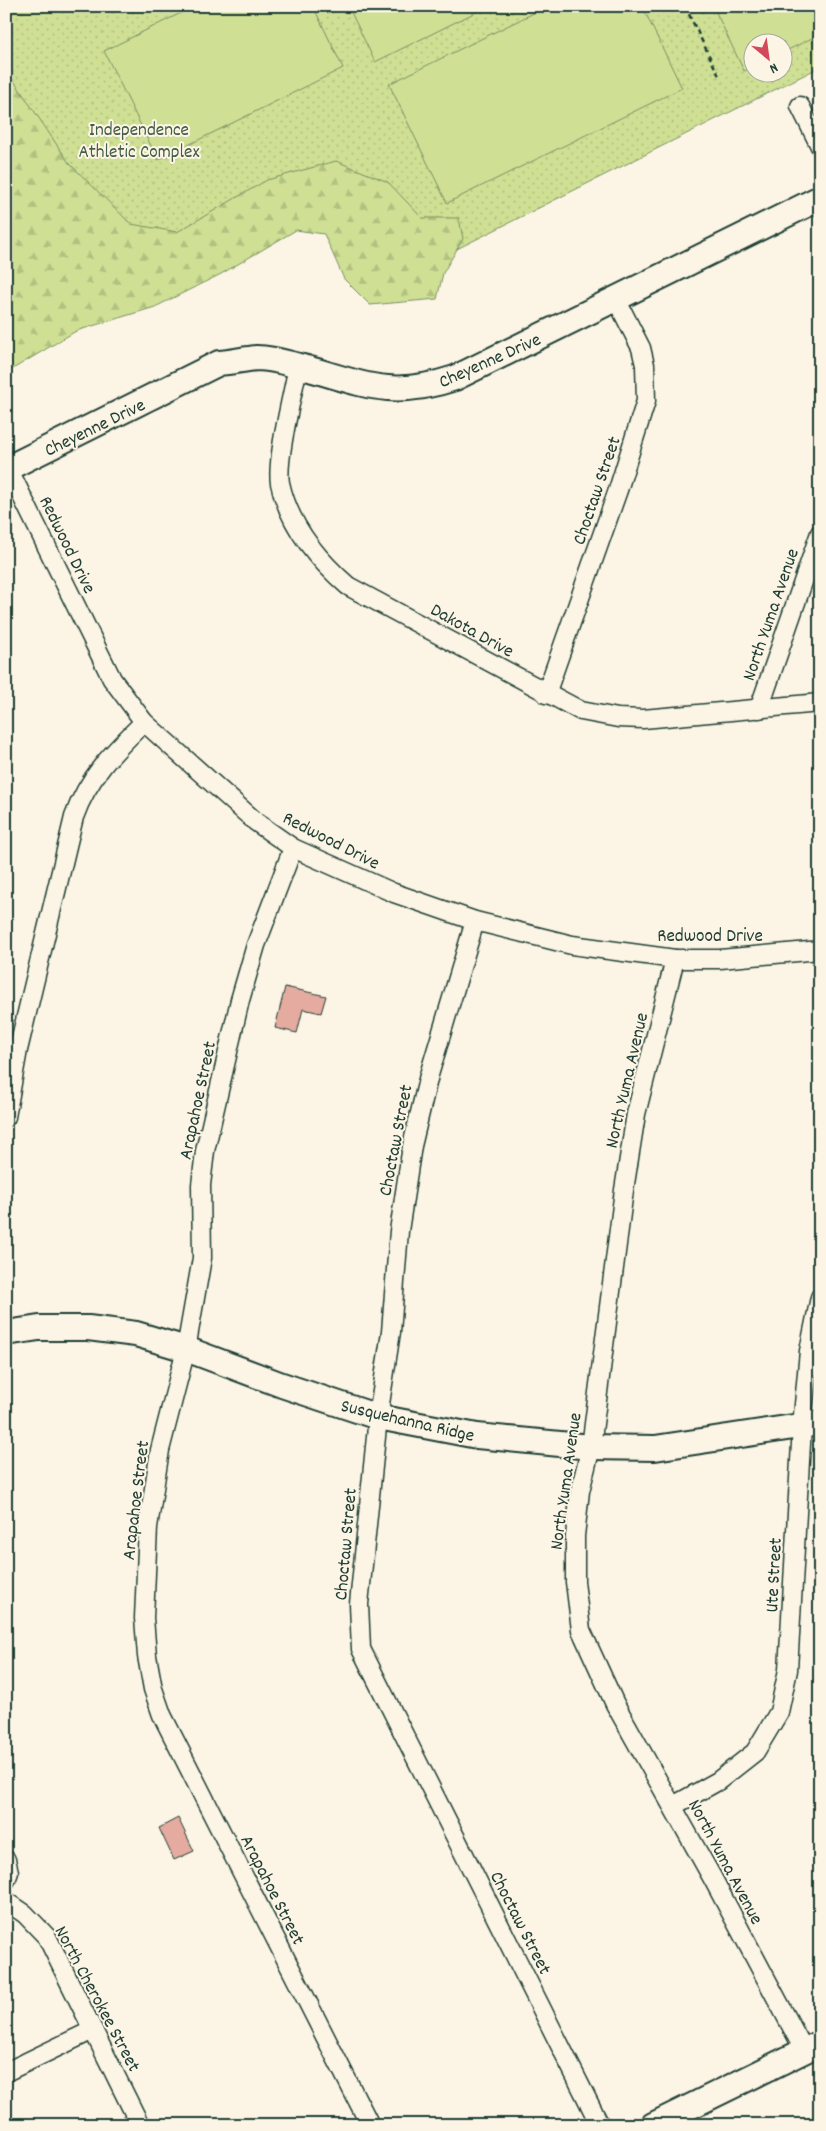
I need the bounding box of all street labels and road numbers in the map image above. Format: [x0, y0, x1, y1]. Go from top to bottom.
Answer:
street label: Cheyenne Drive [435, 328, 546, 397]
street label: Cheyenne Drive [40, 393, 151, 465]
street label: Choctaw Street [567, 433, 629, 549]
street label: Redwood Drive [31, 492, 101, 599]
street label: North Yuma Avenue [737, 545, 808, 685]
street label: Dakota Drive [425, 598, 518, 666]
street label: Redwood Drive [277, 806, 384, 878]
street label: Redwood Drive [657, 924, 763, 951]
street label: North Yuma Avenue [600, 1010, 657, 1151]
street label: Arapahoe Street [174, 1039, 225, 1162]
street label: Choctaw Street [373, 1083, 421, 1199]
street label: Susquehanna Ridge [338, 1394, 477, 1451]
street label: North Yuma Avenue [544, 1411, 590, 1552]
street label: Arapahoe Street [117, 1439, 158, 1562]
street label: Choctaw Street [329, 1487, 366, 1602]
street label: Ute Street [760, 1537, 791, 1613]
street label: North Yuma Avenue [680, 1795, 768, 1930]
street label: Arapahoe Street [232, 1831, 310, 1950]
street label: Choctaw Street [481, 1867, 557, 1980]
street label: North Cherokee Street [46, 1922, 146, 2077]

